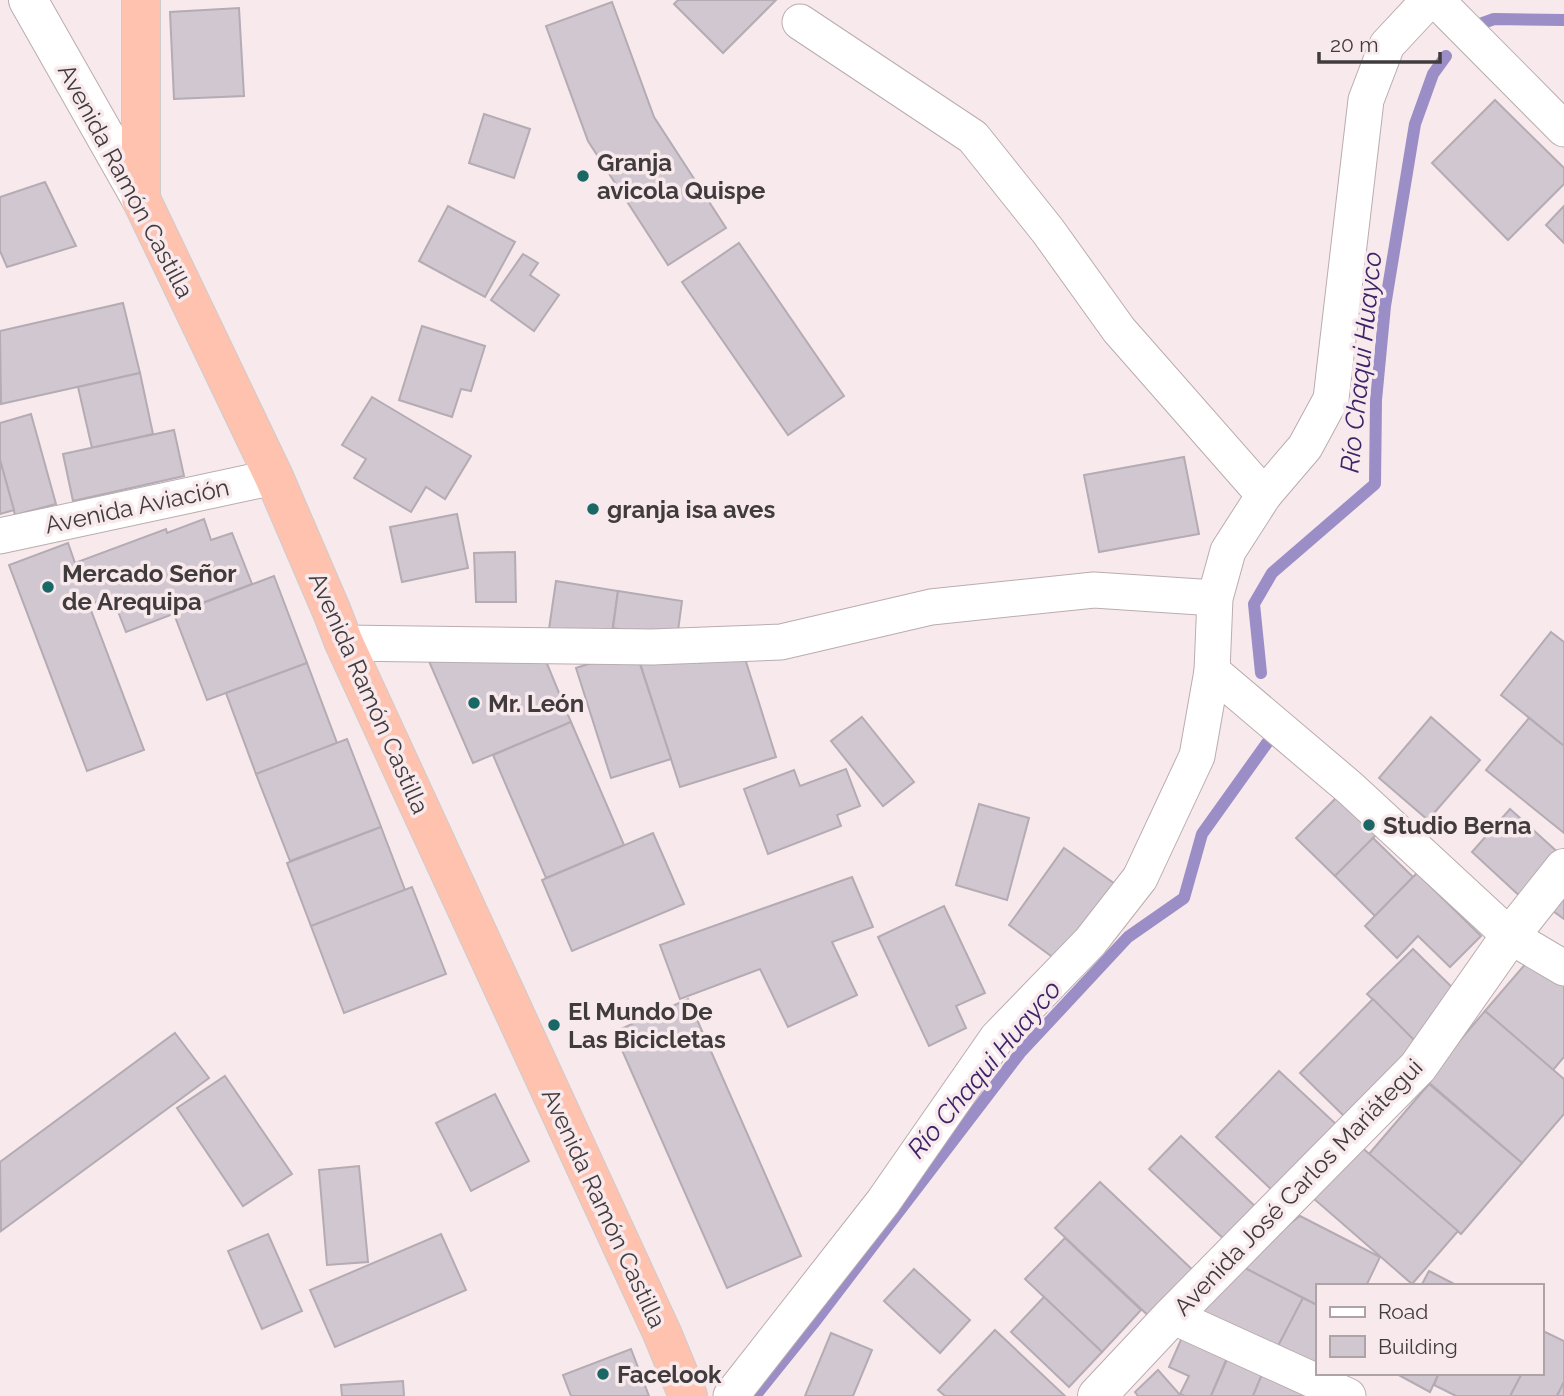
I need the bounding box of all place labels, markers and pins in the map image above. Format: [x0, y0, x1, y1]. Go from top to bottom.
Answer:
place label: Granja avicola Quispe [597, 148, 765, 205]
marker: Granja avicola Quispe [575, 168, 591, 184]
place label: granja isa aves [607, 495, 775, 524]
marker: granja isa aves [585, 501, 601, 517]
place label: Mercado Señor de Arequipa [62, 559, 237, 616]
marker: Mercado Señor de Arequipa [40, 579, 56, 595]
place label: Mr. León [488, 689, 584, 718]
marker: Mr. León [466, 695, 482, 711]
place label: Studio Berna [1383, 811, 1532, 840]
marker: Studio Berna [1361, 817, 1377, 833]
place label: El Mundo De Las Bicicletas [568, 997, 726, 1054]
marker: El Mundo De Las Bicicletas [546, 1017, 562, 1033]
place label: Facelook [617, 1360, 722, 1389]
marker: Facelook [595, 1366, 611, 1382]

